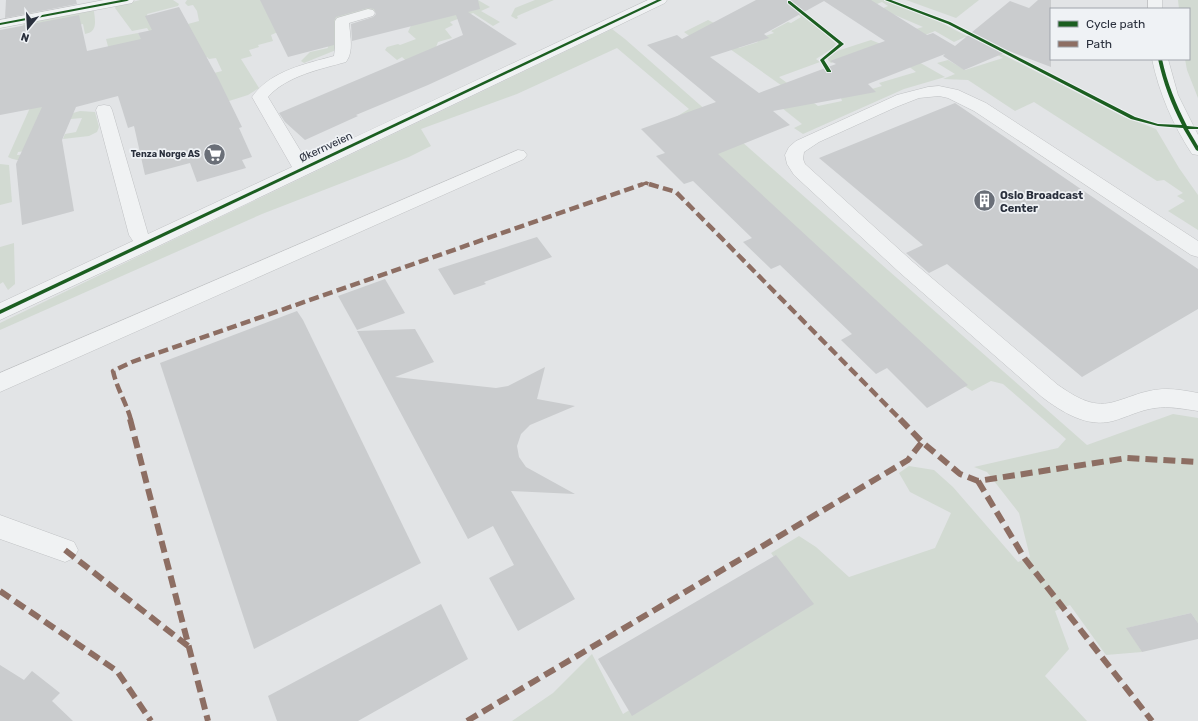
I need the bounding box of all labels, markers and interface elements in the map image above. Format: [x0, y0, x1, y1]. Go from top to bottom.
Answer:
north arrow [8, 8, 48, 48]
legend [1050, 8, 1190, 60]
text: Cycle path [1086, 17, 1145, 31]
text: N [19, 30, 31, 44]
text: Path [1086, 37, 1112, 51]
street label: Økernveien [297, 129, 355, 165]
supermarket icon: Tenza Norge AS [202, 141, 228, 167]
place label: Tenza Norge AS [131, 149, 200, 160]
building icon: Oslo Broadcast Center [972, 188, 998, 214]
place label: Oslo Broadcast Center [1000, 189, 1083, 215]

